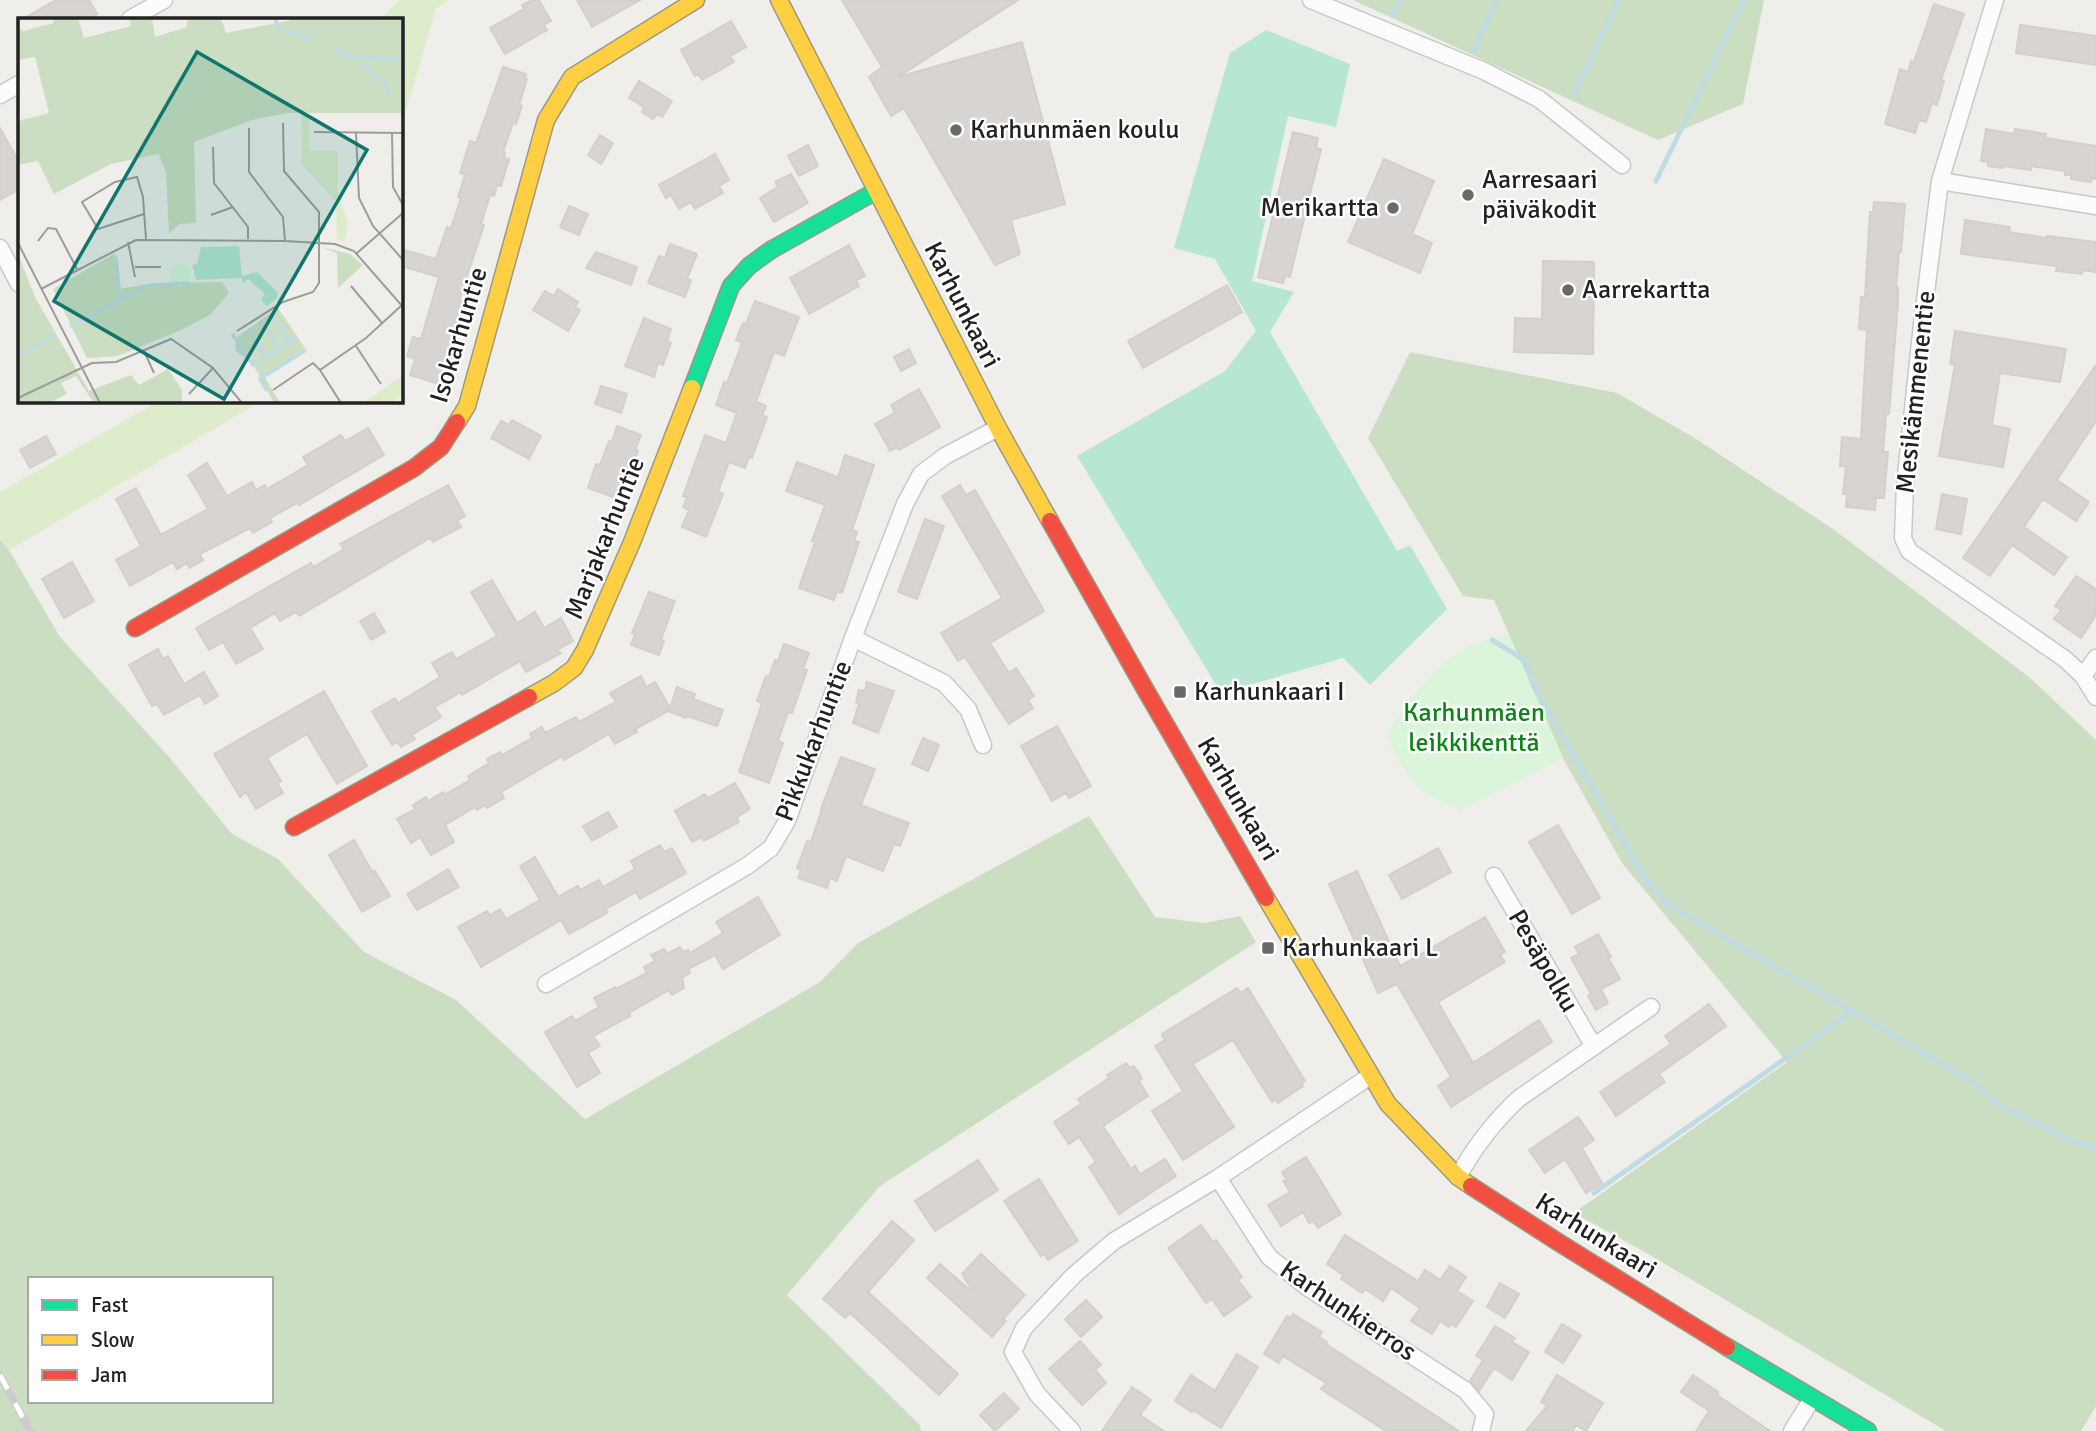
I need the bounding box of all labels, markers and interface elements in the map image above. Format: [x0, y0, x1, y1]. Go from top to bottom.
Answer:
inset map [18, 18, 402, 402]
place label: Karhunmäen koulu [970, 114, 1179, 146]
marker: Karhunmäen koulu [948, 122, 964, 138]
place label: Aarresaari päiväkodit [1482, 164, 1598, 226]
marker: Aarresaari päiväkodit [1460, 187, 1476, 203]
place label: Merikartta [1260, 192, 1379, 224]
marker: Merikartta [1385, 200, 1401, 216]
street label: Karhunkaari [917, 237, 1007, 373]
street label: Isokarhuntie [423, 263, 495, 407]
place label: Aarrekartta [1582, 274, 1710, 306]
marker: Aarrekartta [1560, 282, 1576, 298]
street label: Mesikämmenentie [1889, 289, 1943, 495]
street label: Marjakarhuntie [558, 452, 652, 624]
street label: Pikkukarhuntie [769, 656, 859, 826]
place label: Karhunkaari I [1194, 676, 1345, 708]
marker: Karhunkaari I [1172, 684, 1188, 700]
park label: Karhunmäen leikkikenttä [1403, 697, 1545, 759]
street label: Karhunkaari [1190, 732, 1286, 866]
street label: Pesäpolku [1501, 904, 1585, 1018]
place label: Karhunkaari L [1282, 932, 1438, 964]
marker: Karhunkaari L [1260, 940, 1276, 956]
street label: Karhunkaari [1529, 1186, 1663, 1286]
street label: Karhunkierros [1274, 1254, 1422, 1368]
legend [28, 1277, 273, 1403]
text: Fast [91, 1292, 128, 1318]
text: Slow [91, 1327, 135, 1353]
text: Jam [91, 1362, 127, 1388]

